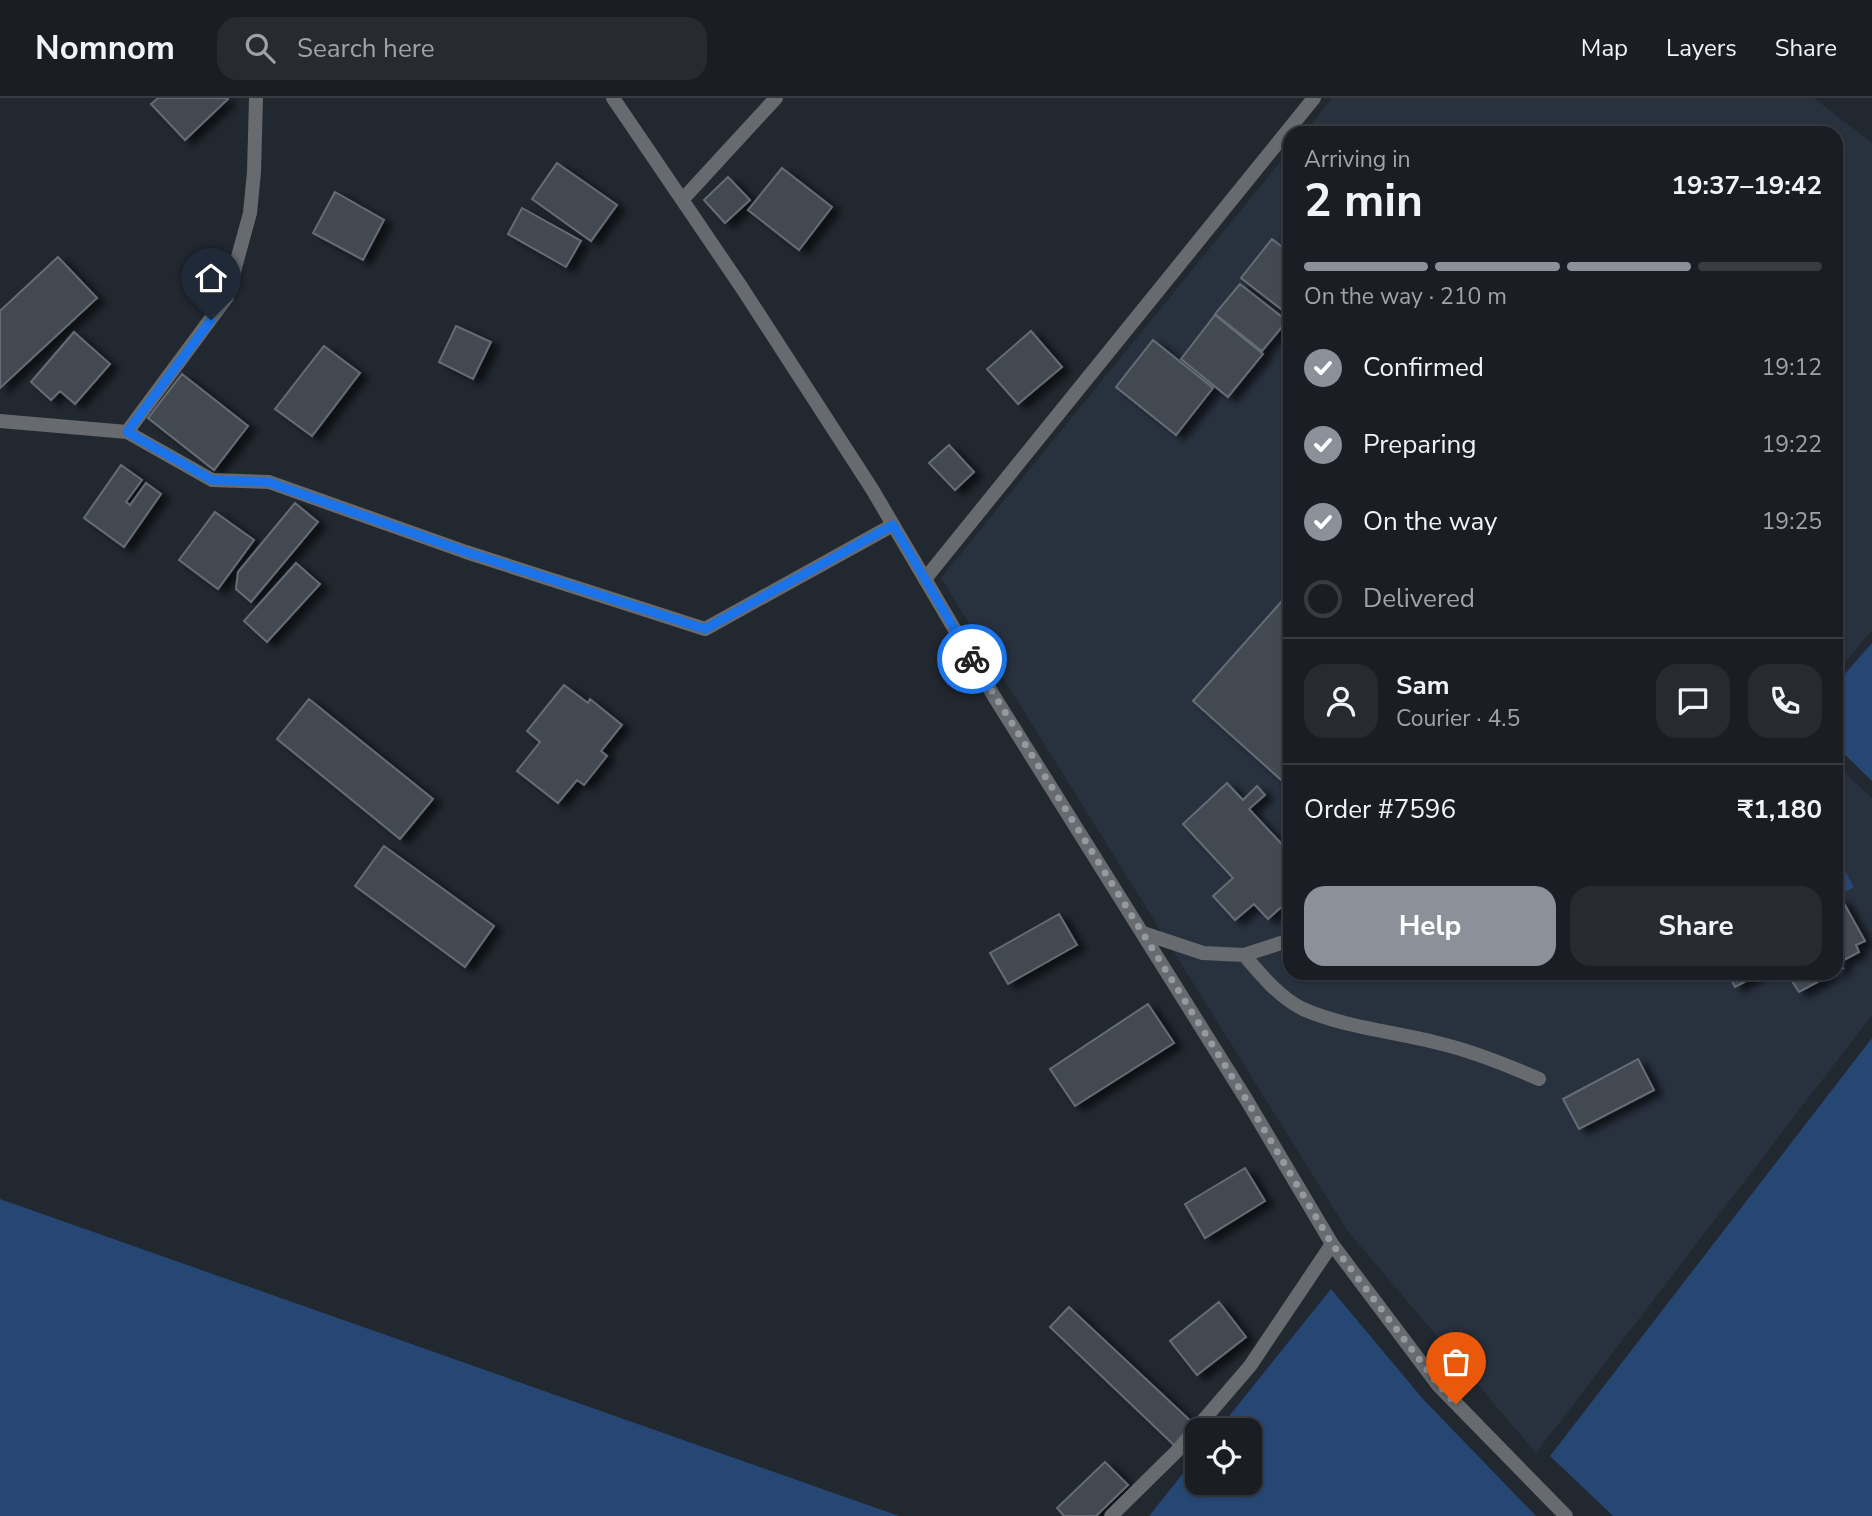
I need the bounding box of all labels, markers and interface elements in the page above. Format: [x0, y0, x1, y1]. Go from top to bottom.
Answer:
search box [217, 17, 707, 80]
text: Nomnom [35, 26, 175, 71]
icon: search [241, 29, 279, 67]
text: Search here [297, 31, 435, 66]
text: Map [1581, 32, 1628, 64]
text: Layers [1666, 32, 1737, 64]
text: Share [1775, 32, 1837, 64]
text: Arriving in [1304, 144, 1411, 175]
text: 19:37–19:42 [1671, 168, 1822, 203]
text: 2 min [1304, 169, 1423, 232]
pin [181, 248, 241, 320]
icon: home [192, 259, 230, 297]
text: On the way · 210 m [1304, 281, 1507, 312]
icon: check [1304, 349, 1342, 387]
text: Confirmed [1363, 350, 1484, 385]
text: 19:12 [1762, 352, 1822, 383]
icon: check [1304, 426, 1342, 464]
text: Preparing [1363, 427, 1476, 462]
text: 19:22 [1762, 429, 1822, 460]
icon: check [1304, 503, 1342, 541]
text: On the way [1363, 504, 1497, 539]
text: 19:25 [1762, 506, 1822, 537]
text: Delivered [1363, 581, 1475, 616]
courier [937, 624, 1007, 694]
icon: bike [953, 640, 991, 678]
button: person [1304, 664, 1378, 738]
button: chat [1656, 664, 1730, 738]
button: phone [1748, 664, 1822, 738]
text: Sam [1396, 668, 1449, 703]
text: Courier · 4.5 [1396, 703, 1520, 734]
text: Order #7596 [1304, 792, 1456, 827]
text: ₹1,180 [1738, 792, 1822, 827]
button: Help [1304, 886, 1556, 966]
button: Share [1570, 886, 1822, 966]
pin [1426, 1332, 1486, 1404]
icon: bag [1437, 1343, 1475, 1381]
map controls [1185, 1418, 1262, 1495]
button: locate [1185, 1418, 1262, 1495]

